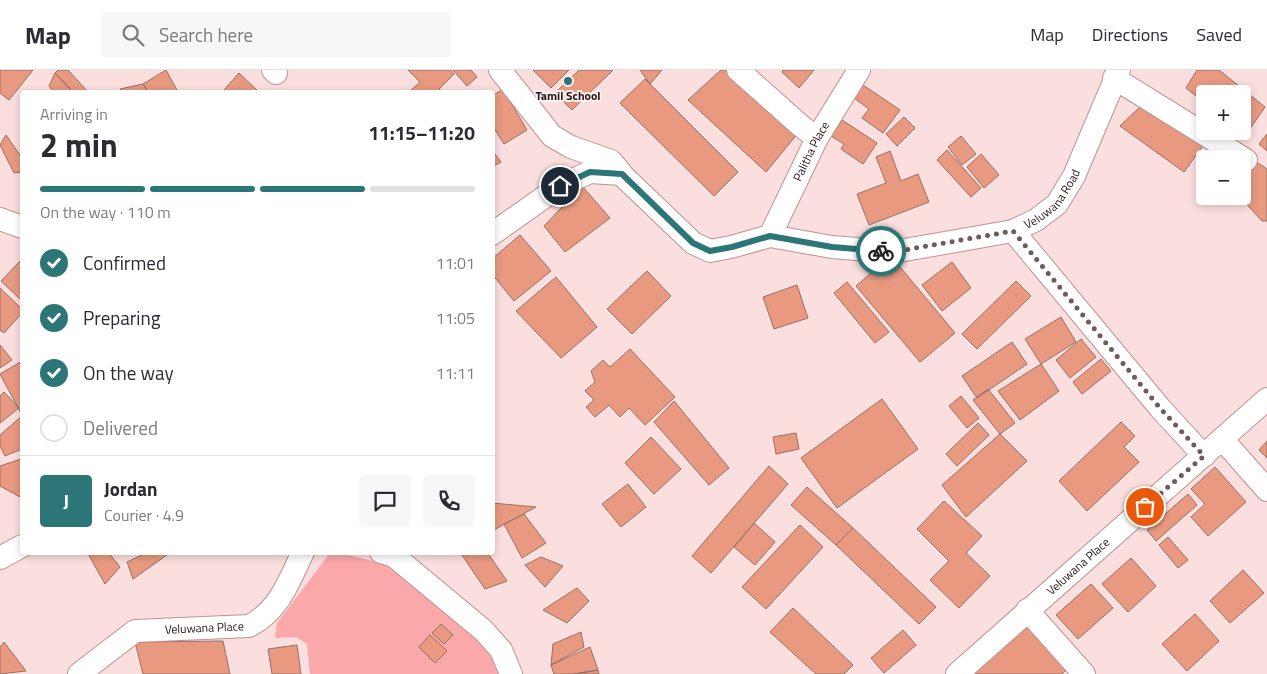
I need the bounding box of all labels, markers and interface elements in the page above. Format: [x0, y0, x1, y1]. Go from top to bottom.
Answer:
search box [101, 12, 451, 57]
text: Map [25, 17, 71, 53]
text: Search here [159, 20, 253, 49]
icon: search [119, 21, 147, 49]
text: Map [1030, 21, 1064, 48]
text: Directions [1092, 21, 1168, 48]
text: Saved [1196, 21, 1242, 48]
marker: Tamil School [562, 75, 574, 87]
map controls [1196, 85, 1251, 205]
button: + [1196, 85, 1251, 140]
place label: Tamil School [535, 86, 601, 105]
text: Arriving in [40, 102, 108, 126]
text: 11:15–11:20 [368, 118, 475, 147]
street label: Palitha Place [788, 118, 834, 184]
text: 2 min [40, 121, 118, 169]
button: − [1196, 150, 1251, 205]
pin [539, 165, 581, 207]
street label: Veluwana Road [1021, 166, 1085, 233]
icon: home [546, 172, 574, 200]
text: On the way · 110 m [40, 200, 171, 224]
courier [856, 226, 906, 276]
icon: bike [867, 237, 895, 265]
text: Confirmed [83, 248, 166, 277]
icon: check [40, 249, 68, 277]
text: 11:01 [436, 251, 475, 275]
text: Preparing [83, 303, 160, 332]
icon: check [40, 304, 68, 332]
text: 11:05 [436, 306, 475, 330]
text: On the way [83, 358, 174, 387]
icon: check [40, 359, 68, 387]
text: 11:11 [436, 361, 475, 385]
text: Delivered [83, 413, 158, 442]
text: Jordan [104, 474, 157, 503]
button: chat [359, 475, 411, 527]
button: phone [423, 475, 475, 527]
text: J [63, 486, 69, 515]
pin [1124, 486, 1166, 528]
icon: bag [1131, 493, 1159, 521]
text: Courier · 4.9 [104, 503, 184, 527]
street label: Veluwana Place [1042, 533, 1114, 600]
street label: Veluwana Place [164, 616, 244, 639]

